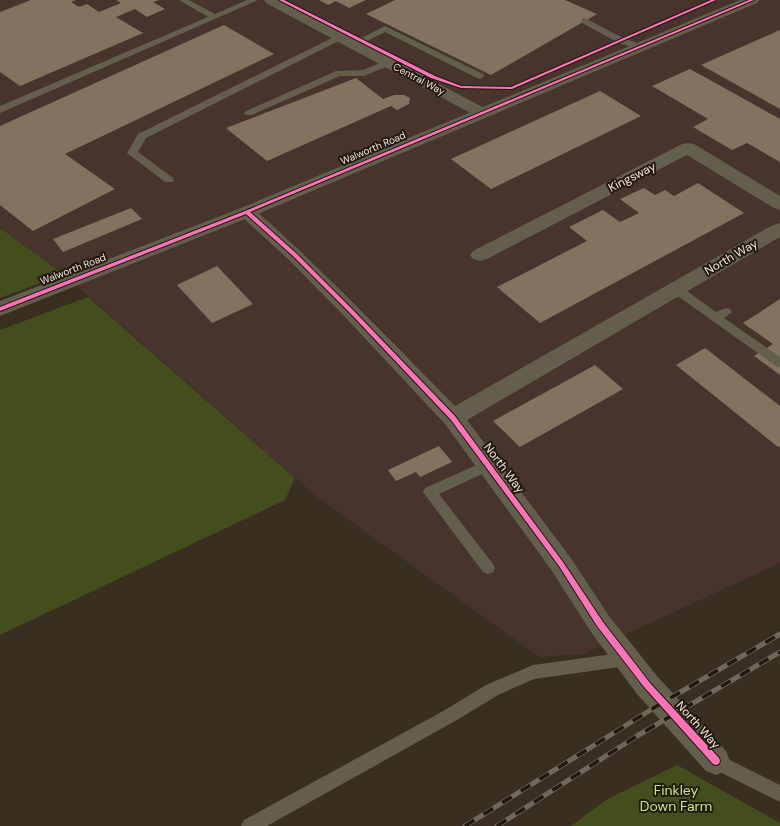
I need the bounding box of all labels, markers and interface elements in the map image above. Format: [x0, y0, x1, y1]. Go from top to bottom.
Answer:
street label: Central Way [391, 60, 447, 98]
street label: Walworth Road [338, 128, 408, 168]
street label: Kingsway [606, 158, 659, 196]
street label: North Way [702, 235, 761, 279]
street label: Walworth Road [38, 250, 108, 288]
street label: North Way [480, 440, 528, 497]
street label: North Way [672, 698, 724, 752]
park label: Finkley Down Farm [640, 781, 712, 815]

